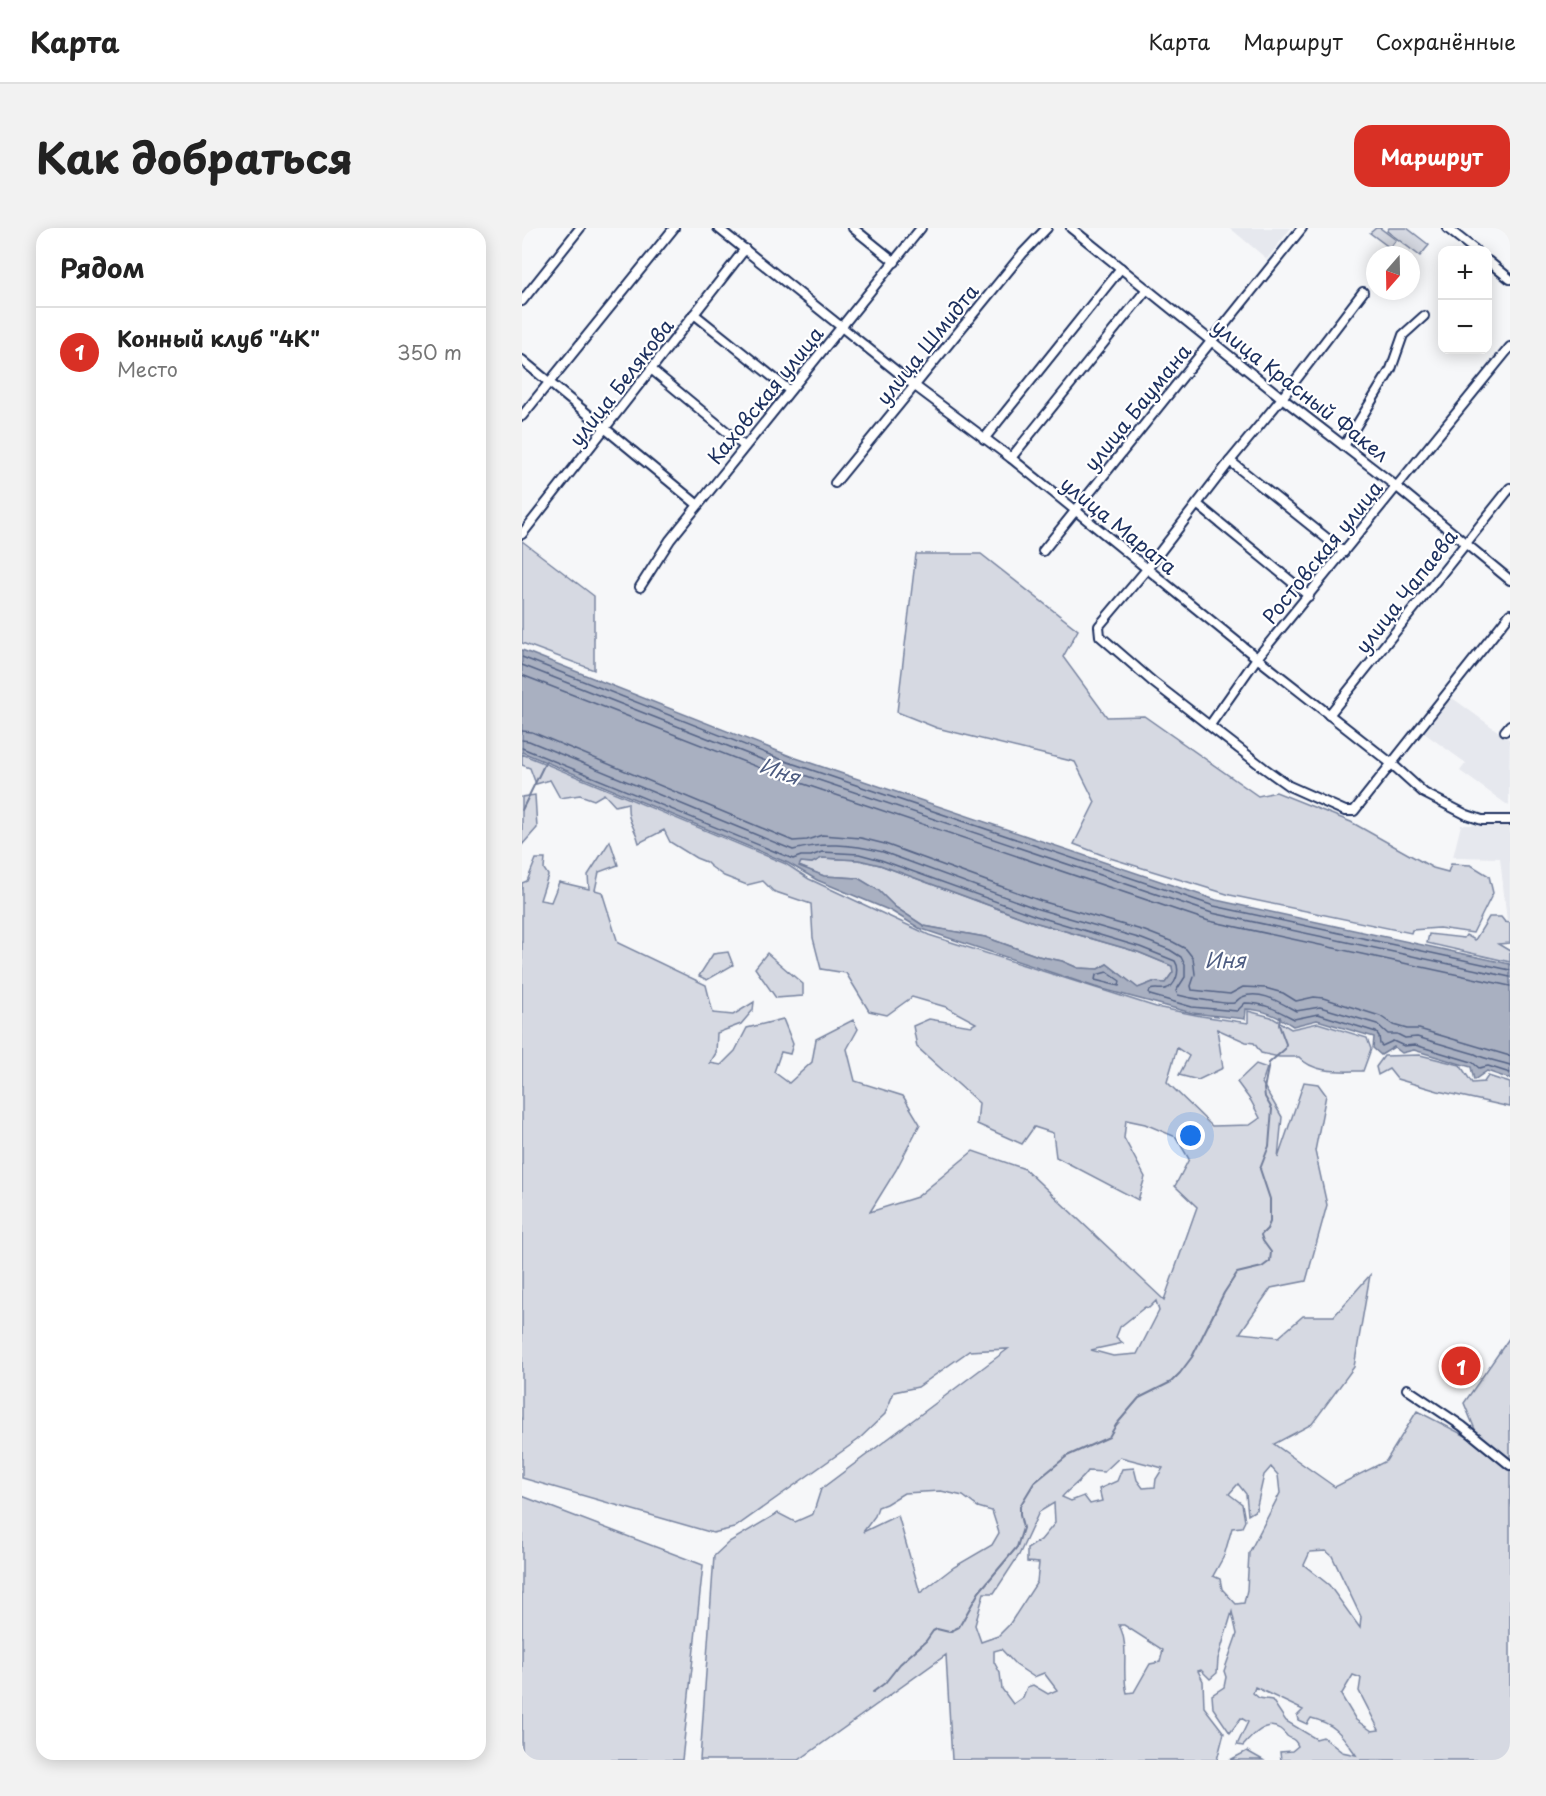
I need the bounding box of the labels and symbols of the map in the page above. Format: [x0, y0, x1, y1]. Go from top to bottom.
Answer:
north arrow [1366, 246, 1420, 300]
street label: улица Шмидта [869, 276, 986, 411]
street label: улица Белякова [561, 311, 681, 452]
street label: улица Красный Факел [1206, 311, 1396, 469]
street label: Каховская улица [700, 319, 830, 470]
street label: улица Баумана [1076, 337, 1198, 477]
street label: улица Марата [1054, 469, 1184, 582]
street label: Ростовская улица [1255, 473, 1390, 630]
street label: улица Чапаева [1348, 522, 1465, 660]
water label: Иня [755, 748, 806, 793]
water label: Иня [1204, 943, 1247, 975]
your location [1176, 1121, 1205, 1150]
pin: 1 [1442, 1344, 1480, 1388]

